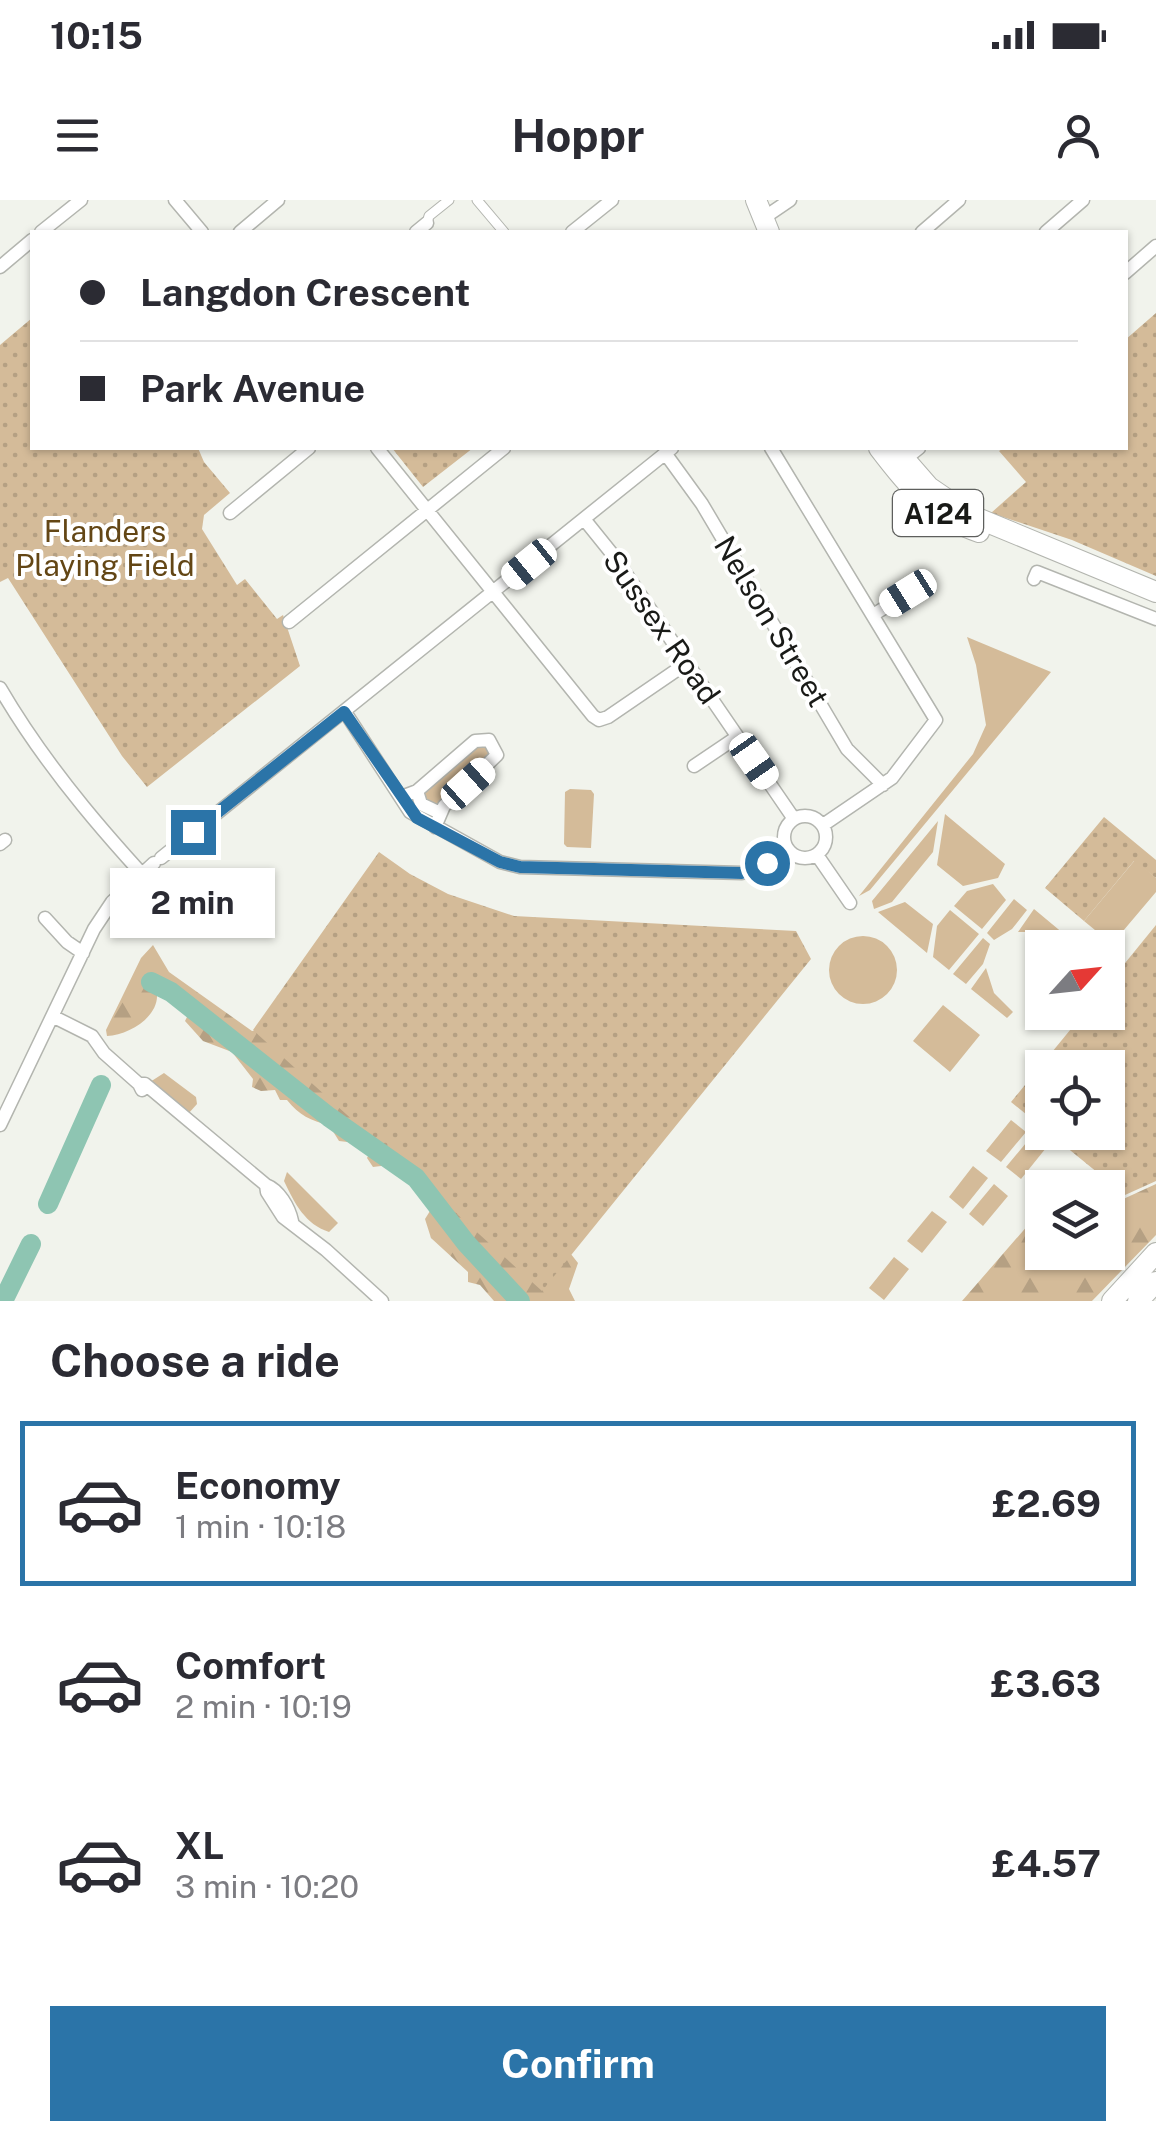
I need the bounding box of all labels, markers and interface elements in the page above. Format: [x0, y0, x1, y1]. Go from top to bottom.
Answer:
text: 10:15 [50, 13, 143, 58]
icon: menu [50, 108, 105, 163]
icon: person [1051, 108, 1106, 163]
text: Hoppr [511, 109, 645, 162]
text: Langdon Crescent [140, 270, 470, 315]
text: Park Avenue [140, 366, 365, 411]
road number: A124 [893, 490, 983, 536]
park label: Flanders Playing Field [15, 513, 195, 583]
street label: Nelson Street [707, 529, 837, 713]
car [496, 533, 562, 595]
street label: Sussex Road [596, 543, 728, 711]
car [875, 564, 941, 622]
car [725, 728, 783, 794]
car [436, 753, 500, 815]
route end [171, 810, 216, 855]
route start [745, 841, 790, 886]
callout: 2 min [110, 867, 276, 937]
text: 2 min [151, 884, 234, 921]
north arrow [1025, 930, 1125, 1030]
map controls [1025, 930, 1125, 1270]
button: locate [1025, 1050, 1125, 1150]
button: layers [1025, 1170, 1125, 1270]
text: Choose a ride [50, 1334, 340, 1387]
icon: car [55, 1459, 145, 1549]
text: Economy [175, 1463, 341, 1508]
text: £2.69 [992, 1481, 1101, 1526]
text: 1 min · 10:18 [175, 1508, 346, 1545]
icon: car [55, 1639, 145, 1729]
text: Comfort [175, 1643, 326, 1688]
text: £3.63 [991, 1661, 1101, 1706]
text: 2 min · 10:19 [175, 1688, 352, 1725]
icon: car [55, 1819, 145, 1909]
text: XL [175, 1823, 224, 1868]
text: £4.57 [992, 1841, 1101, 1886]
text: 3 min · 10:20 [175, 1868, 359, 1905]
button: Confirm [50, 2006, 1106, 2121]

